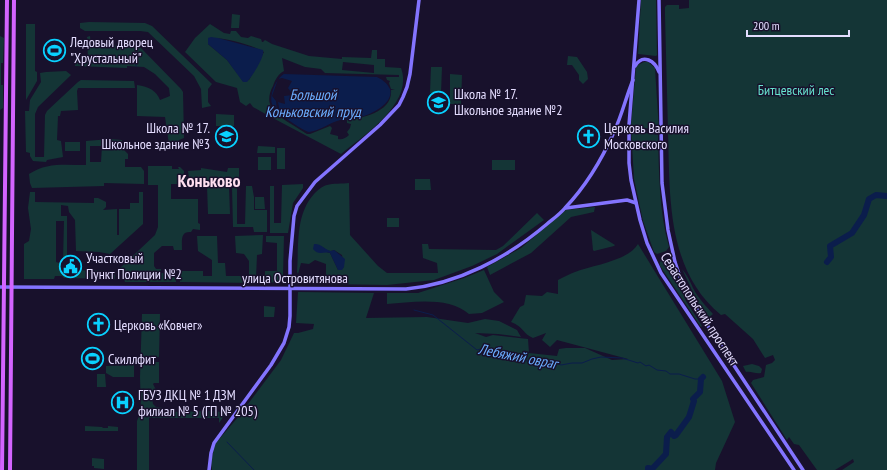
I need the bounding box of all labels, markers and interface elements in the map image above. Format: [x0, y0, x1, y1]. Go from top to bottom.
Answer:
scale bar [747, 12, 849, 38]
text: 200 m [753, 18, 780, 33]
place label: Ледовый дворец "Хрустальный" [69, 33, 153, 67]
sports icon: Ледовый дворец "Хрустальный" [41, 37, 67, 63]
park label: Битцевский лес [758, 81, 834, 99]
water label: Большой Коньковский пруд [265, 85, 362, 121]
place label: Школа № 17. Школьное здание №2 [454, 85, 562, 119]
school or university icon: Школа № 17. Школьное здание №2 [425, 89, 451, 115]
place label: Школа № 17. Школьное здание №3 [102, 119, 210, 153]
place label: Церковь Василия Московского [604, 119, 689, 153]
school or university icon: Школа № 17. Школьное здание №3 [213, 123, 239, 149]
church icon: Церковь Василия Московского [575, 123, 601, 149]
district label: Коньково [177, 169, 241, 192]
place label: Участковый Пункт Полиции №2 [86, 249, 182, 283]
street label: Севастопольский проспект [657, 249, 744, 370]
public building icon: Участковый Пункт Полиции №2 [58, 253, 84, 279]
street label: улица Островитянова [242, 269, 348, 287]
church icon: Церковь «Ковчег» [85, 312, 111, 338]
place label: Церковь «Ковчег» [114, 316, 202, 334]
water label: Лебяжий овраг [476, 339, 562, 373]
sports icon: Скиллфит [79, 346, 105, 372]
place label: Скиллфит [108, 350, 156, 368]
place label: ГБУЗ ДКЦ № 1 ДЗМ филиал № 5 (ГП № 205) [138, 386, 258, 420]
hospital icon: ГБУЗ ДКЦ № 1 ДЗМ филиал № 5 (ГП № 205) [109, 390, 135, 416]

